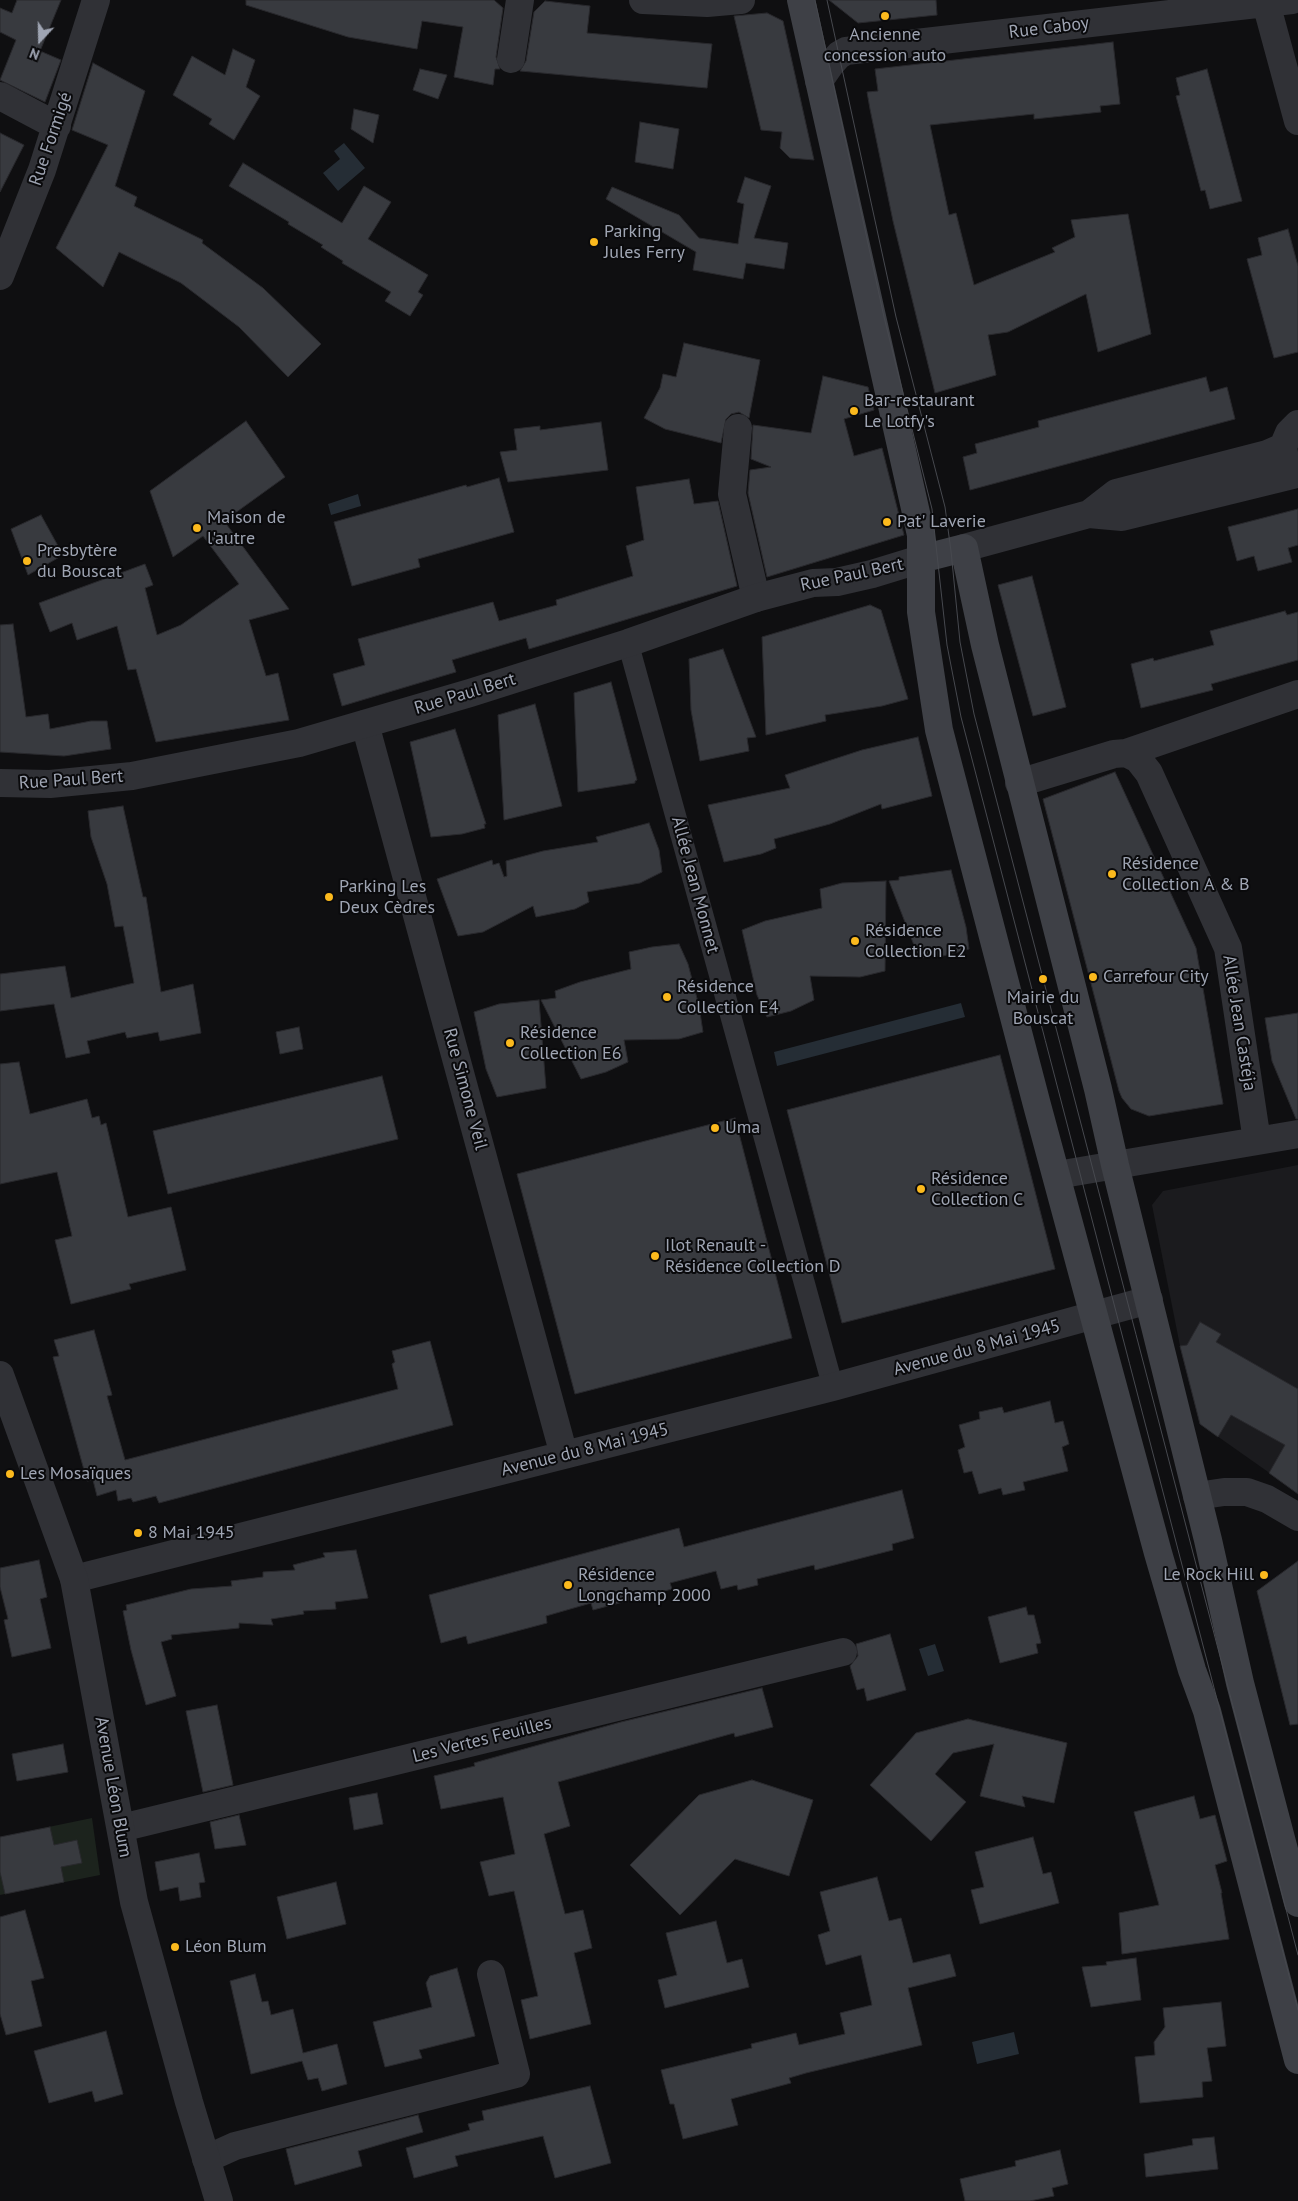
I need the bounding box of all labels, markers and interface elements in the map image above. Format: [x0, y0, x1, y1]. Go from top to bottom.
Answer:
marker: Ancienne concession auto [879, 10, 891, 22]
street label: Rue Caboy [1008, 12, 1090, 44]
north arrow [15, 15, 65, 65]
place label: Ancienne concession auto [824, 24, 946, 66]
text: N [27, 44, 42, 64]
street label: Rue Formigé [25, 89, 77, 189]
place label: Parking Jules Ferry [604, 221, 685, 264]
marker: Parking Jules Ferry [588, 236, 600, 248]
place label: Bar-restaurant Le Lotfy's [864, 390, 975, 432]
marker: Bar-restaurant Le Lotfy's [848, 405, 860, 417]
place label: Maison de l'autre [207, 507, 286, 550]
place label: Pat' Laverie [897, 511, 986, 533]
marker: Pat' Laverie [881, 516, 893, 528]
marker: Maison de l'autre [191, 522, 203, 534]
place label: Presbytère du Bouscat [37, 540, 122, 582]
street label: Rue Paul Bert [799, 554, 905, 596]
marker: Presbytère du Bouscat [21, 555, 33, 567]
street label: Rue Paul Bert [412, 668, 518, 720]
street label: Rue Paul Bert [18, 766, 124, 794]
street label: Allée Jean Monnet [666, 814, 724, 956]
place label: Résidence Collection A & B [1122, 853, 1249, 896]
marker: Résidence Collection A & B [1106, 868, 1118, 880]
place label: Parking Les Deux Cèdres [339, 876, 435, 919]
marker: Parking Les Deux Cèdres [323, 891, 335, 903]
place label: Résidence Collection E2 [865, 920, 967, 962]
marker: Résidence Collection E2 [849, 935, 861, 947]
street label: Allée Jean Castéja [1218, 954, 1260, 1092]
place label: Carrefour City [1103, 966, 1209, 988]
marker: Carrefour City [1087, 971, 1099, 983]
marker: Mairie du Bouscat [1037, 973, 1049, 985]
place label: Résidence Collection E4 [677, 976, 779, 1019]
place label: Mairie du Bouscat [1007, 987, 1079, 1030]
marker: Résidence Collection E4 [661, 991, 673, 1003]
place label: Résidence Collection E6 [520, 1022, 622, 1064]
street label: Rue Simone Veil [438, 1026, 492, 1152]
marker: Résidence Collection E6 [504, 1037, 516, 1049]
place label: Uma [725, 1117, 760, 1139]
marker: Uma [709, 1122, 721, 1134]
place label: Résidence Collection C [931, 1168, 1023, 1210]
marker: Résidence Collection C [915, 1183, 927, 1195]
place label: Ilot Renault - Résidence Collection D [665, 1235, 841, 1278]
marker: Ilot Renault - Résidence Collection D [649, 1250, 661, 1262]
street label: Avenue du 8 Mai 1945 [891, 1315, 1063, 1381]
street label: Avenue du 8 Mai 1945 [499, 1419, 671, 1481]
place label: Les Mosaïques [20, 1463, 131, 1485]
marker: Les Mosaïques [4, 1468, 16, 1480]
place label: 8 Mai 1945 [148, 1522, 235, 1544]
marker: 8 Mai 1945 [132, 1527, 144, 1539]
place label: Résidence Longchamp 2000 [578, 1564, 711, 1606]
place label: Le Rock Hill [1163, 1564, 1254, 1586]
marker: Le Rock Hill [1258, 1569, 1270, 1581]
marker: Résidence Longchamp 2000 [562, 1579, 574, 1591]
street label: Les Vertes Feuilles [410, 1712, 554, 1768]
street label: Avenue Léon Blum [90, 1715, 136, 1859]
place label: Léon Blum [185, 1936, 267, 1958]
marker: Léon Blum [169, 1941, 181, 1953]

